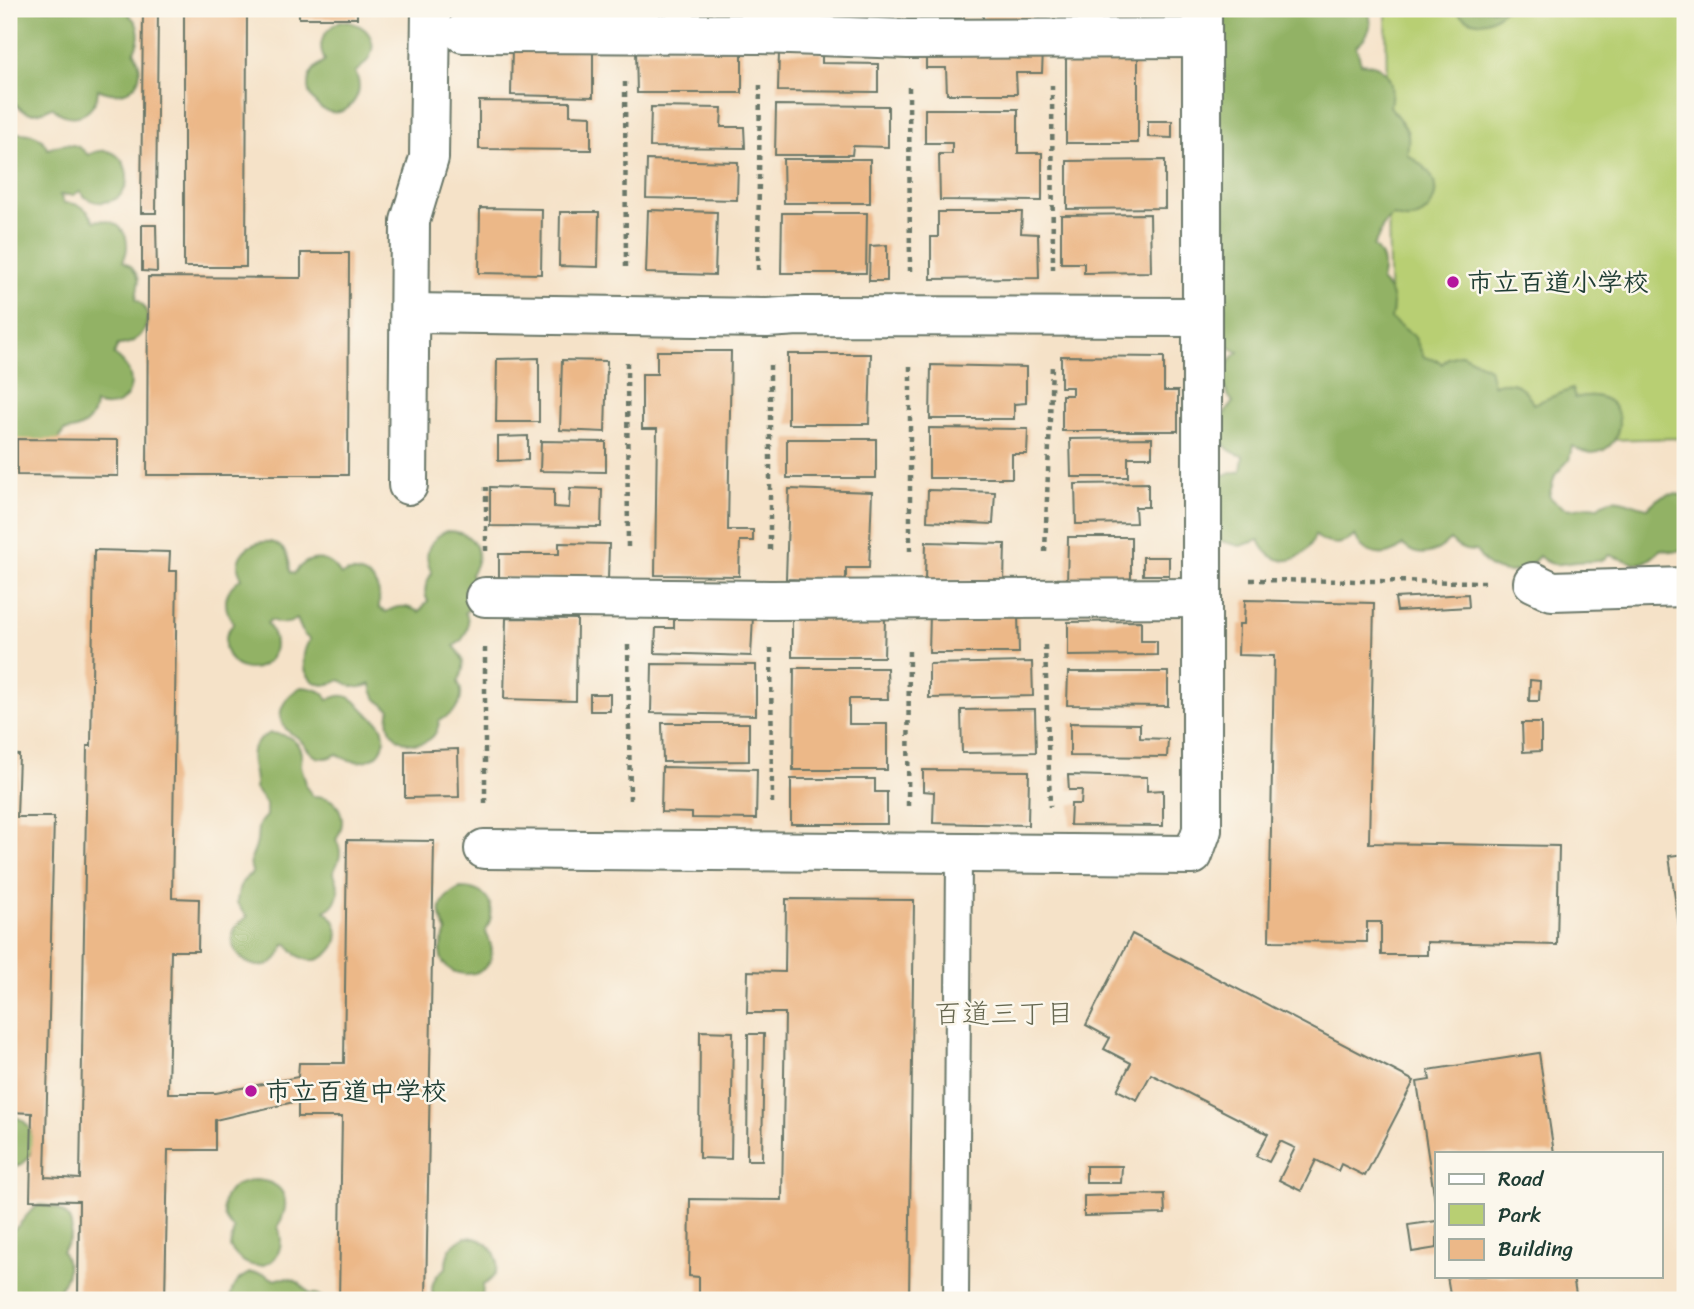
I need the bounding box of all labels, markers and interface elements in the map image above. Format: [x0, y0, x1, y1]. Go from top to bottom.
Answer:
place label: 市立百道小学校 [1467, 259, 1649, 305]
marker: 市立百道小学校 [1445, 274, 1461, 290]
district label: 百道三丁目 [934, 989, 1074, 1038]
place label: 市立百道中学校 [265, 1068, 447, 1114]
marker: 市立百道中学校 [243, 1083, 259, 1099]
legend [1435, 1152, 1662, 1278]
text: Road [1498, 1160, 1545, 1198]
text: Park [1498, 1196, 1541, 1234]
text: Building [1498, 1230, 1574, 1268]

